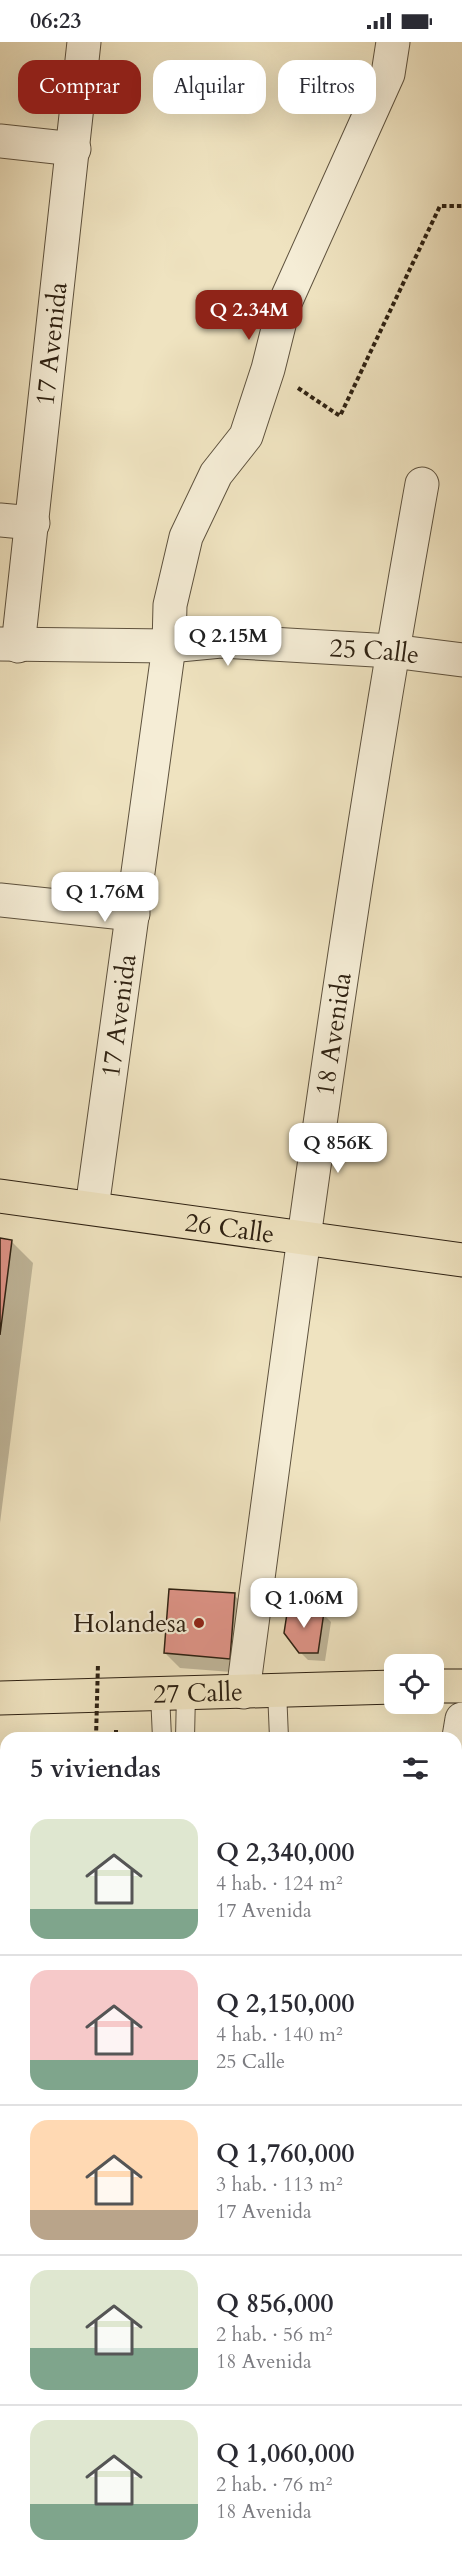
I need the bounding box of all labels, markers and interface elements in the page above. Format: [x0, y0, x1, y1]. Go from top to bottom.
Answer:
text: 06:23 [30, 6, 81, 36]
chip: Comprar [18, 60, 141, 114]
chip: Alquilar [153, 60, 266, 114]
chip: Filtros [278, 60, 376, 114]
street label: 17 Avenida [27, 280, 75, 407]
pin: Q 2.34M [194, 290, 304, 341]
text: Q 2.34M [209, 296, 289, 323]
pin: Q 2.15M [173, 616, 283, 667]
text: Q 2.15M [188, 622, 268, 649]
street label: 25 Calle [329, 630, 421, 672]
pin: Q 1.76M [50, 872, 160, 923]
text: Q 1.76M [65, 878, 145, 905]
street label: 17 Avenida [93, 952, 144, 1080]
street label: 18 Avenida [307, 970, 359, 1098]
pin: Q 856K [289, 1123, 387, 1174]
text: Q 856K [303, 1129, 373, 1156]
street label: 26 Calle [183, 1204, 277, 1251]
pin: Q 1.06M [249, 1578, 359, 1629]
text: Q 1.06M [264, 1584, 344, 1611]
place label: Holandesa [73, 1606, 187, 1641]
marker: Holandesa [192, 1616, 206, 1630]
map controls [384, 1654, 444, 1714]
button: locate [384, 1654, 444, 1714]
street label: 27 Calle [153, 1674, 243, 1711]
text: 5 viviendas [30, 1751, 161, 1786]
icon: filters [399, 1752, 432, 1785]
text: Q 2,340,000 [216, 1835, 355, 1870]
icon: home [78, 1843, 150, 1915]
text: 4 hab. · 124 m² [216, 1870, 343, 1897]
text: 17 Avenida [216, 1897, 312, 1924]
text: Q 2,150,000 [216, 1986, 355, 2021]
icon: home [78, 1994, 150, 2066]
text: 4 hab. · 140 m² [216, 2021, 343, 2048]
text: 25 Calle [216, 2048, 285, 2075]
text: Q 1,760,000 [216, 2136, 355, 2171]
icon: home [78, 2144, 150, 2216]
text: 3 hab. · 113 m² [216, 2171, 343, 2198]
text: 17 Avenida [216, 2198, 312, 2225]
text: Q 856,000 [216, 2286, 334, 2321]
icon: home [78, 2294, 150, 2366]
text: 2 hab. · 56 m² [216, 2321, 332, 2348]
text: 18 Avenida [216, 2348, 312, 2375]
text: Q 1,060,000 [216, 2436, 355, 2471]
icon: home [78, 2444, 150, 2516]
text: 2 hab. · 76 m² [216, 2471, 332, 2498]
text: 18 Avenida [216, 2498, 312, 2525]

